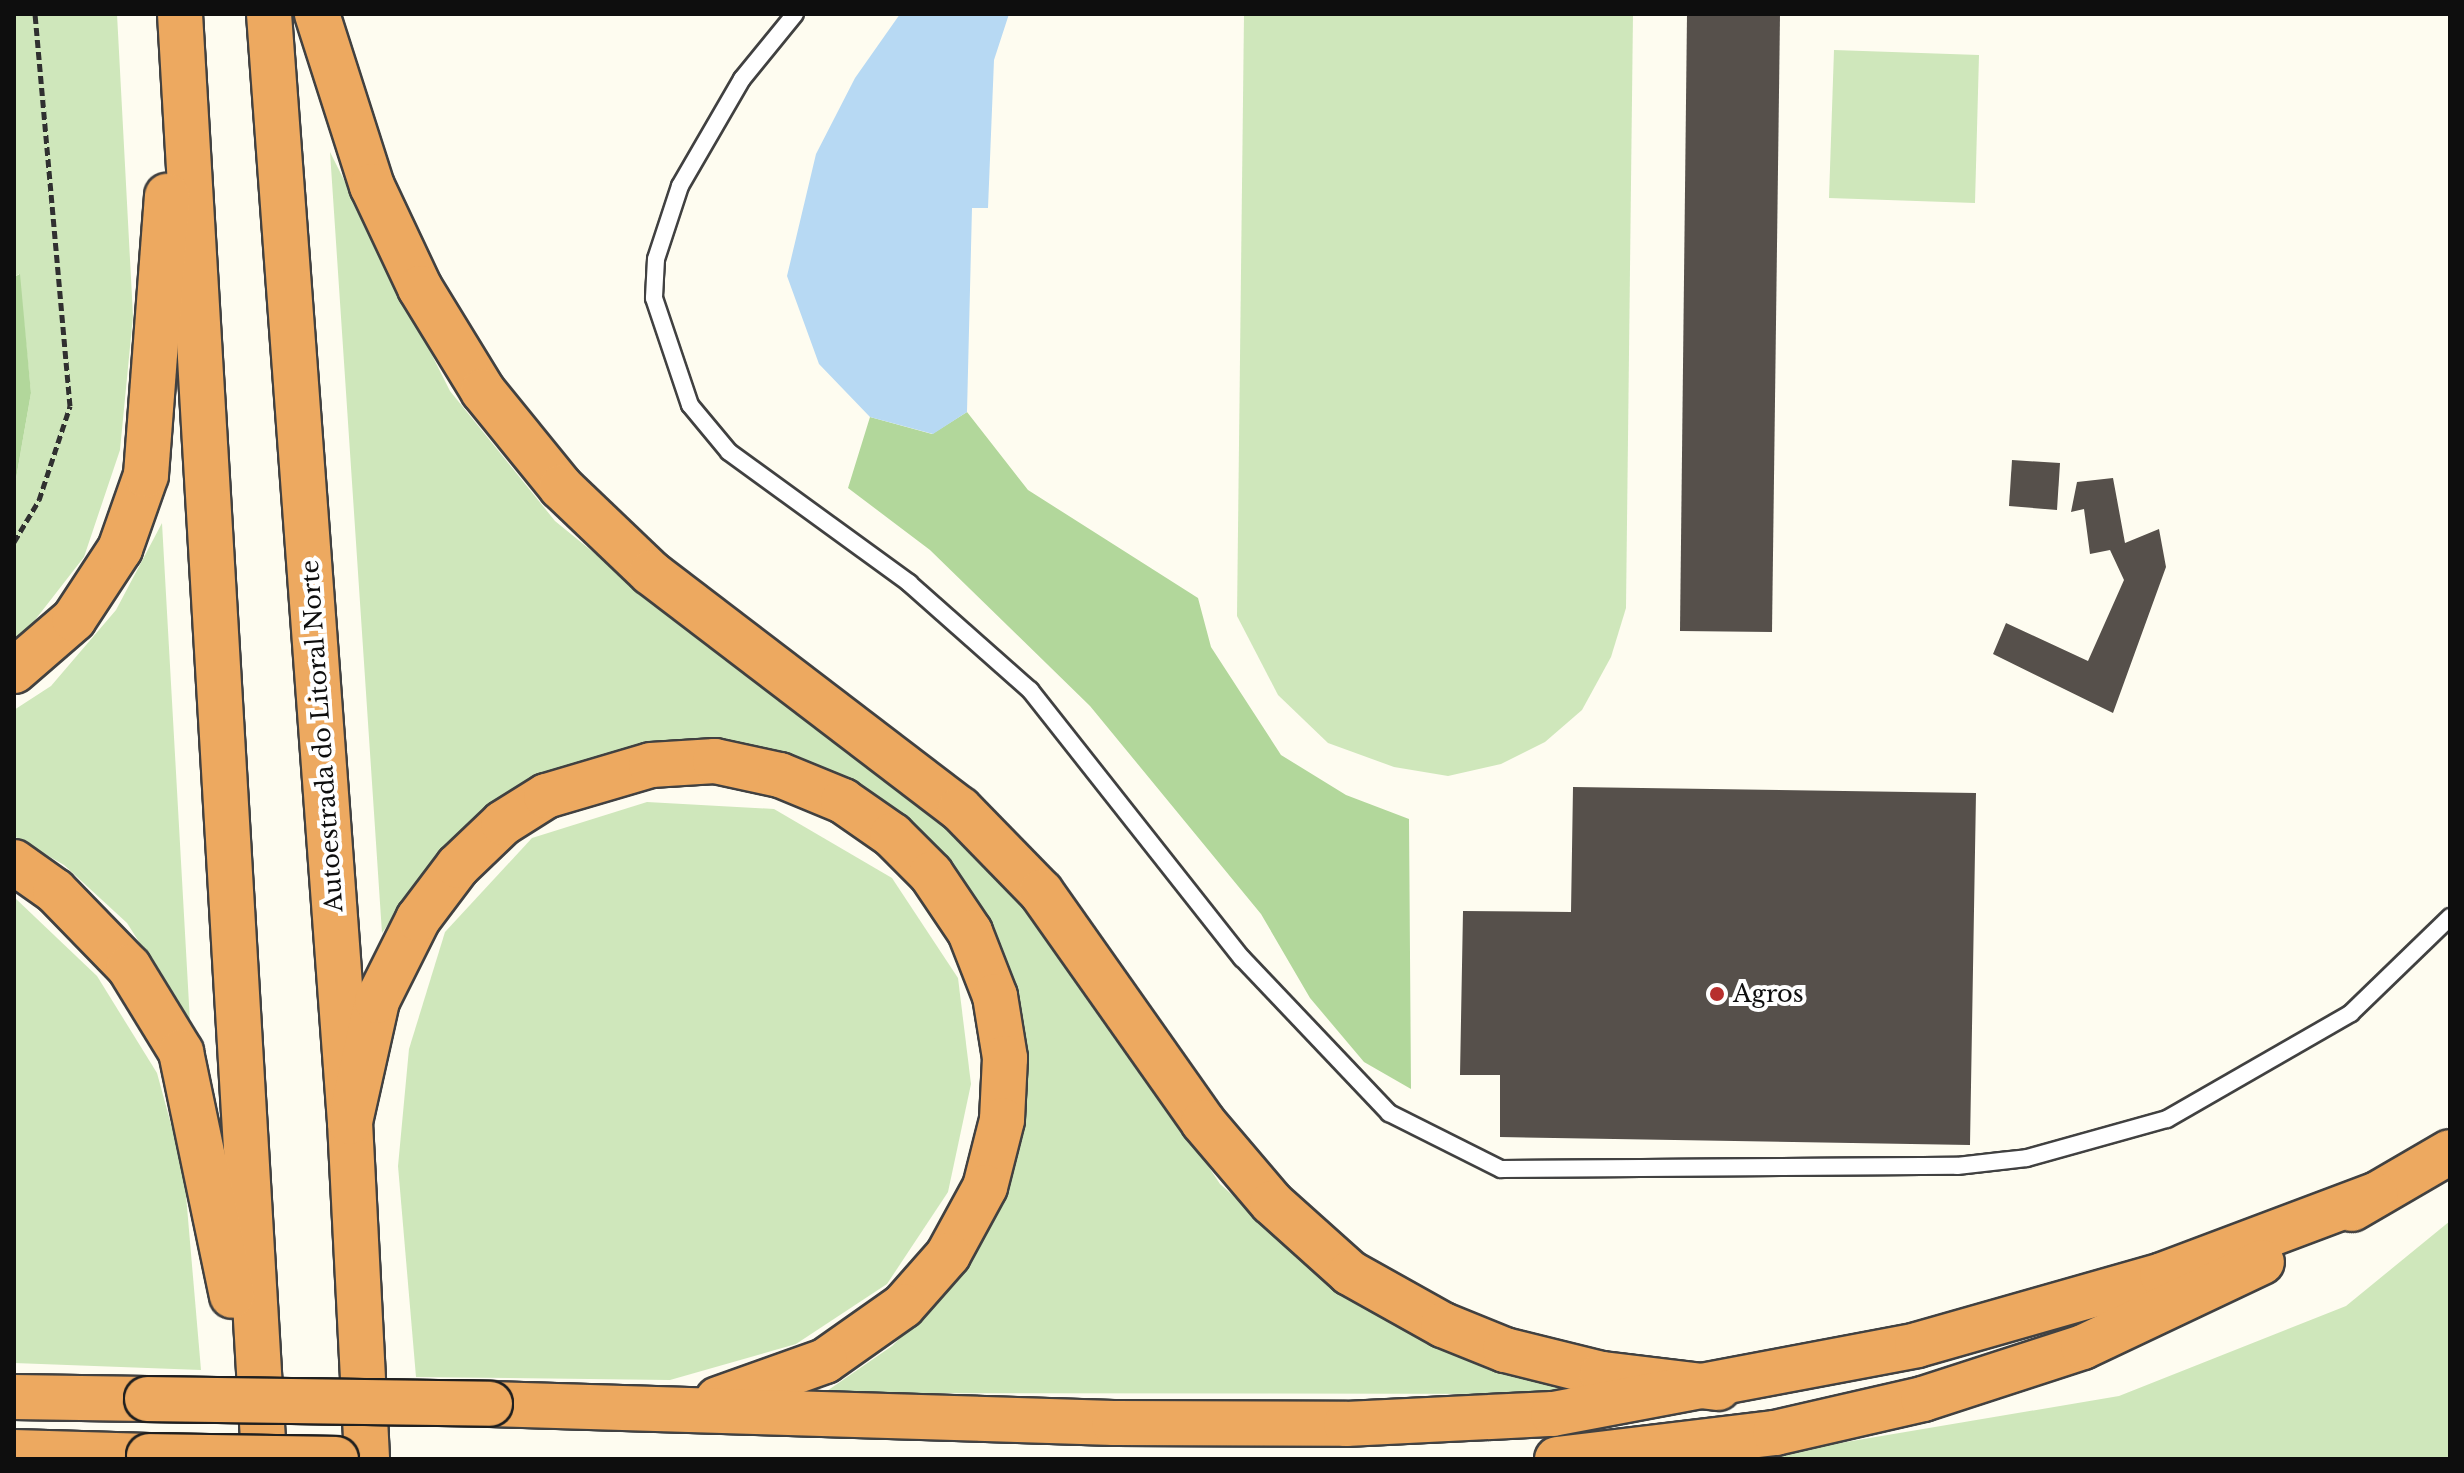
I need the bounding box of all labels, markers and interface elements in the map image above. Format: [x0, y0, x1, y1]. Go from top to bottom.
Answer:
street label: Autoestrada do Litoral Norte [295, 559, 349, 913]
place label: Agros [1733, 980, 1804, 1008]
marker: Agros [1708, 985, 1726, 1003]

